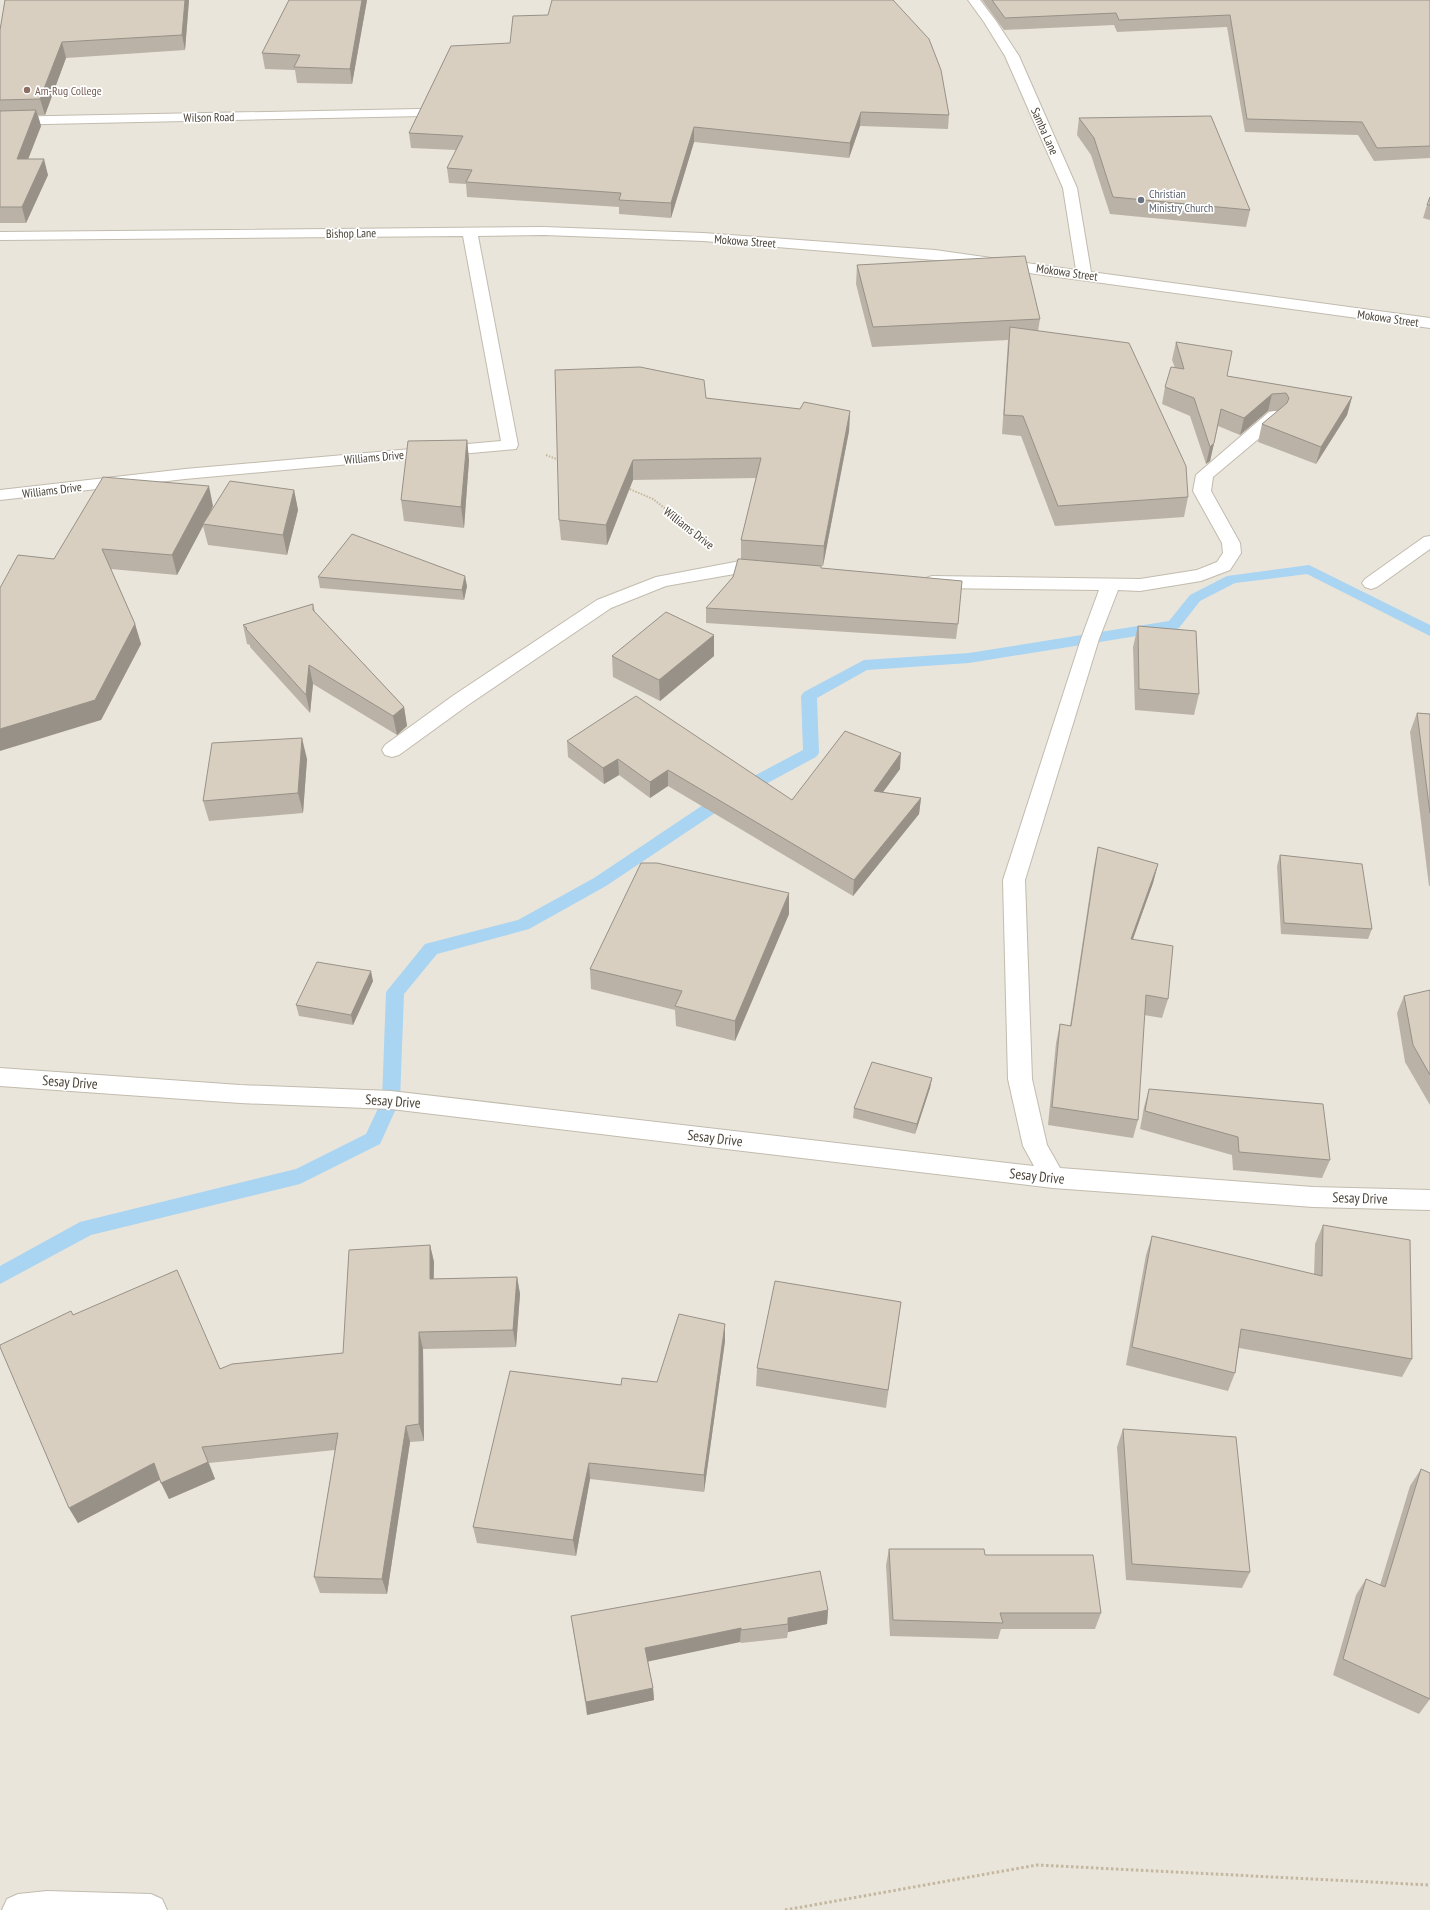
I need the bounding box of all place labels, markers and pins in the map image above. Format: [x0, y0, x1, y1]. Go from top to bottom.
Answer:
place label: Am-Rug College [35, 83, 102, 98]
marker: Am-Rug College [22, 85, 32, 95]
place label: Christian Ministry Church [1149, 186, 1213, 215]
marker: Christian Ministry Church [1136, 195, 1146, 205]

